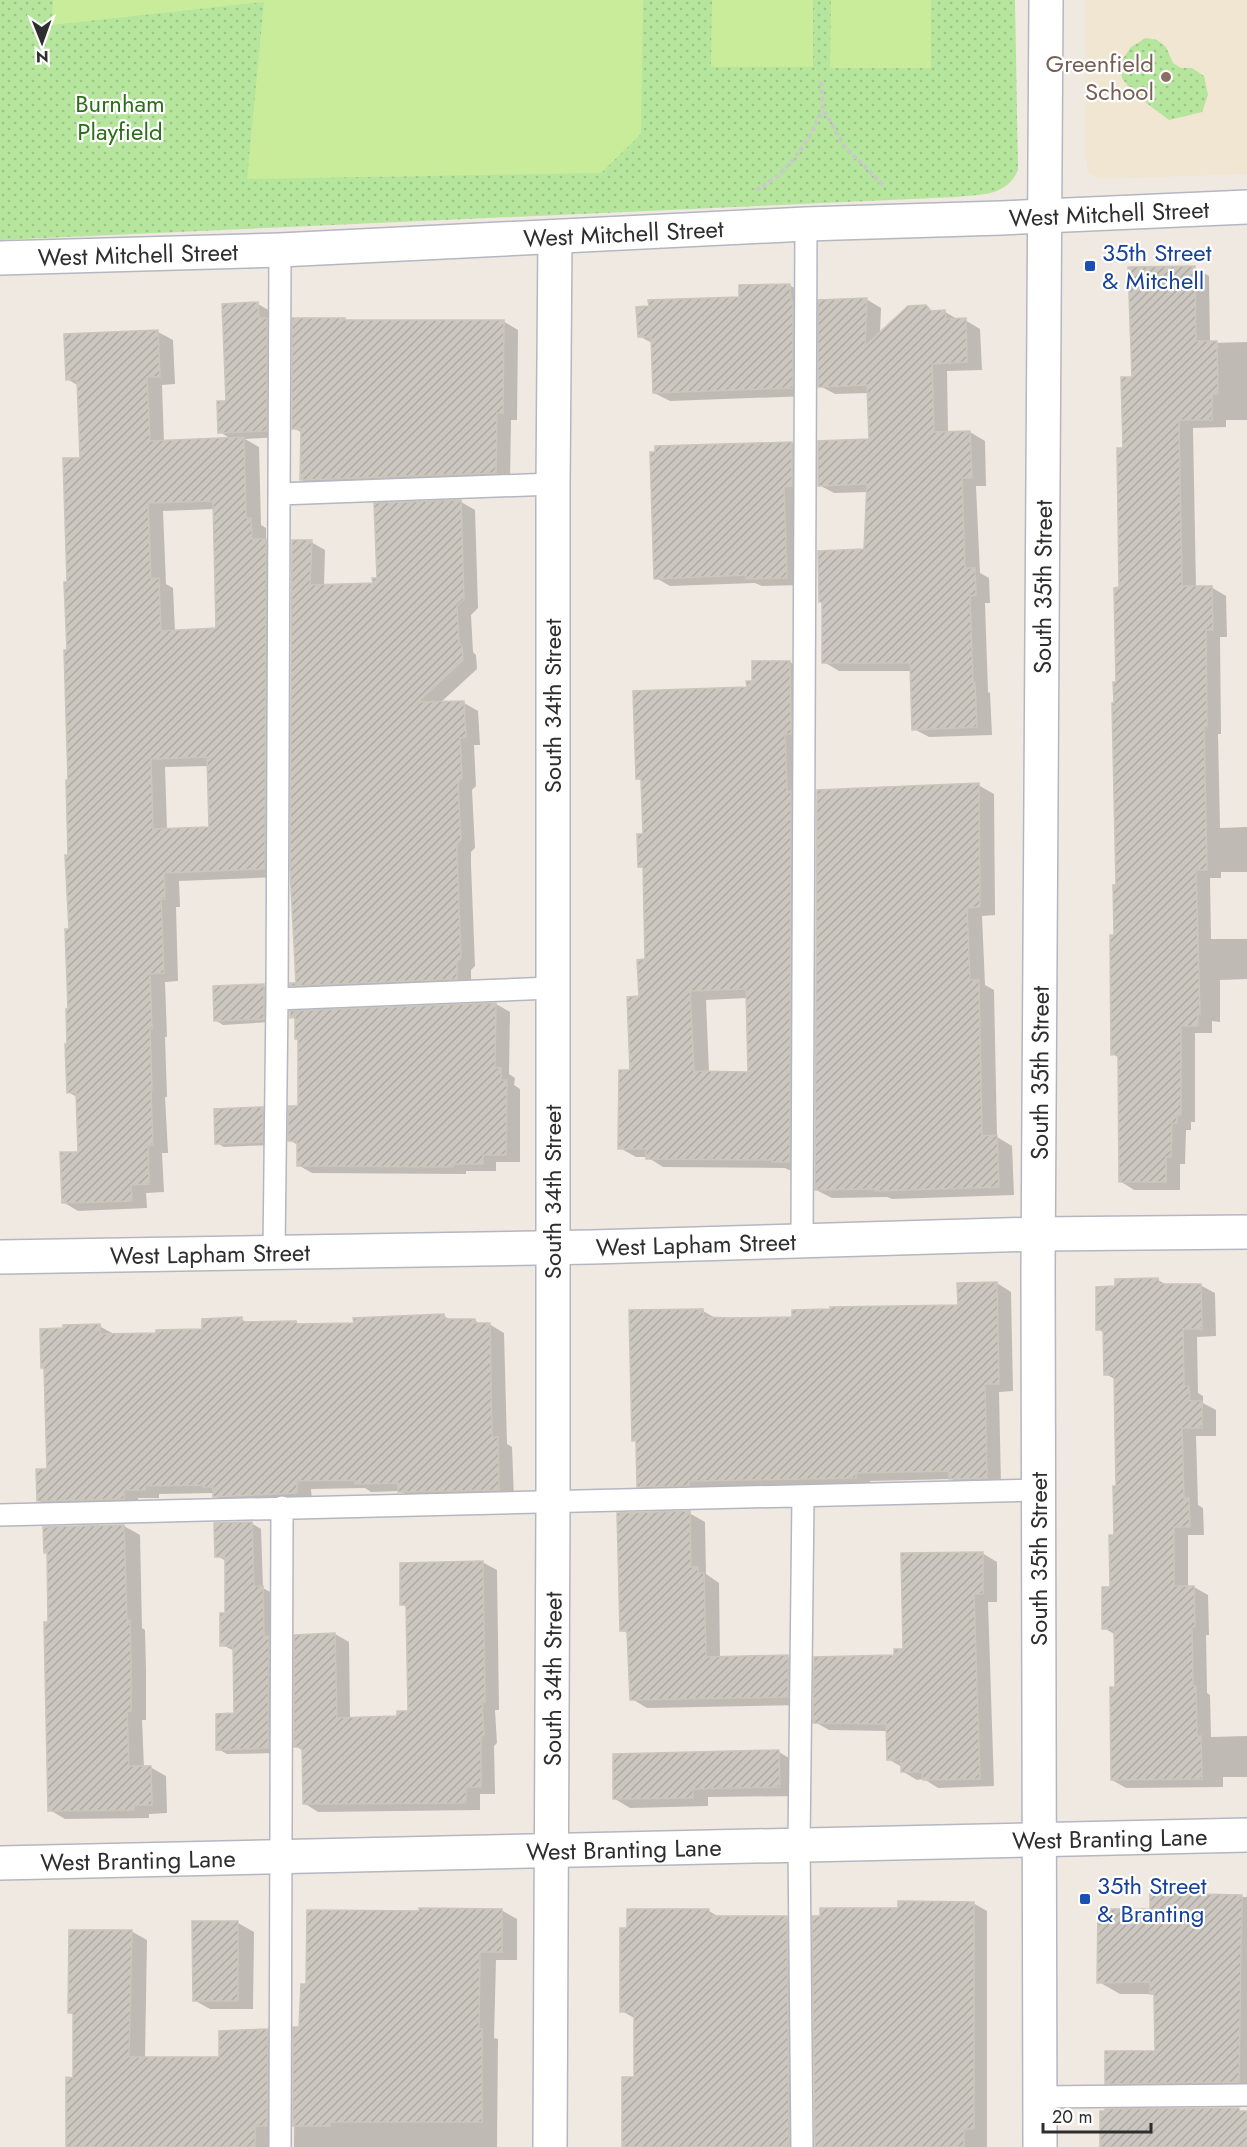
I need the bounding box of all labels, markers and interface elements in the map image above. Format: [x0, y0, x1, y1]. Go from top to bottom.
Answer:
north arrow [12, 12, 72, 72]
text: N [36, 45, 49, 68]
place label: Greenfield School [1046, 46, 1154, 109]
marker: Greenfield School [1159, 70, 1173, 84]
park label: Burnham Playfield [75, 86, 165, 149]
street label: West Mitchell Street [1008, 191, 1210, 235]
street label: West Mitchell Street [523, 211, 725, 255]
street label: West Mitchell Street [37, 234, 239, 274]
place label: 35th Street & Mitchell [1102, 235, 1212, 298]
marker: 35th Street & Mitchell [1083, 259, 1097, 273]
street label: South 35th Street [1024, 500, 1060, 674]
street label: South 34th Street [535, 619, 570, 793]
street label: South 35th Street [1021, 986, 1057, 1160]
street label: South 34th Street [535, 1105, 570, 1279]
street label: West Lapham Street [595, 1224, 797, 1264]
street label: West Lapham Street [110, 1234, 311, 1273]
street label: South 35th Street [1021, 1472, 1056, 1646]
street label: South 34th Street [534, 1591, 570, 1766]
street label: West Branting Lane [1012, 1818, 1208, 1858]
street label: West Branting Lane [526, 1829, 722, 1869]
street label: West Branting Lane [40, 1840, 236, 1880]
place label: 35th Street & Branting [1097, 1868, 1207, 1931]
marker: 35th Street & Branting [1078, 1892, 1092, 1906]
scale bar [1043, 2096, 1151, 2134]
text: 20 m [1052, 2104, 1092, 2130]

